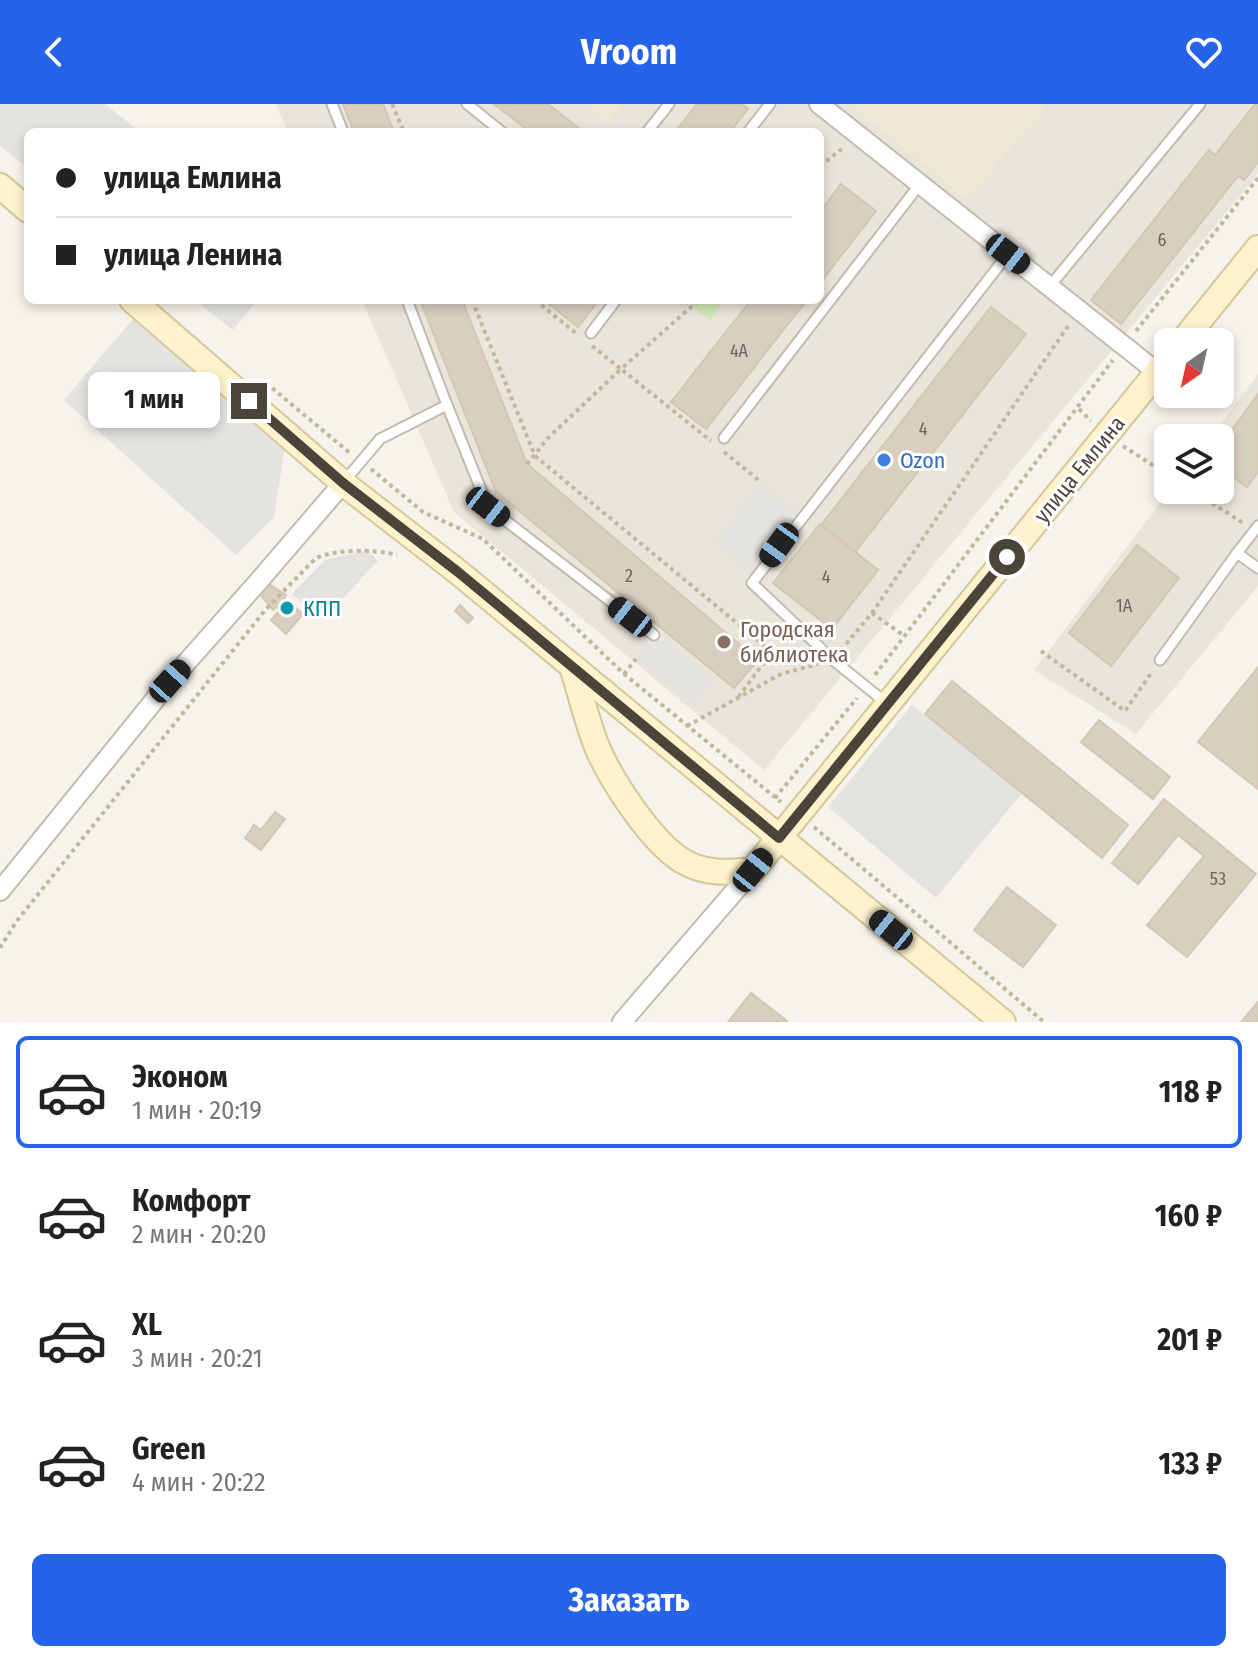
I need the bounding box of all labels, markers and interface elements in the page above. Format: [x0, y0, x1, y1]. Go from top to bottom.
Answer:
icon: back [32, 30, 76, 74]
text: Vroom [581, 30, 677, 74]
icon: heart [1182, 30, 1226, 74]
text: улица Емлина [104, 160, 282, 196]
house number: 6 [1158, 229, 1167, 251]
car [982, 230, 1034, 278]
text: улица Ленина [104, 237, 282, 273]
north arrow [1154, 328, 1234, 408]
map controls [1154, 328, 1234, 504]
house number: 4А [730, 340, 749, 362]
callout: 1 мин [89, 373, 221, 429]
route end [231, 383, 267, 419]
text: 1 мин [124, 384, 184, 415]
street label: улица Емлина [1028, 410, 1131, 528]
house number: 4 [919, 418, 928, 440]
button: layers [1154, 424, 1234, 504]
place label: Ozon [900, 447, 945, 474]
marker: Ozon [875, 451, 893, 469]
car [462, 483, 514, 531]
car [755, 519, 803, 571]
route start [989, 539, 1025, 575]
house number: 2 [625, 565, 633, 587]
house number: 4 [822, 566, 831, 588]
car [604, 593, 656, 641]
place label: КПП [303, 595, 341, 622]
house number: 1А [1116, 595, 1133, 617]
marker: КПП [278, 599, 296, 617]
place label: Городская библиотека [740, 616, 849, 668]
marker: Городская библиотека [715, 633, 733, 651]
car [145, 655, 195, 707]
car [729, 844, 777, 896]
house number: 53 [1210, 868, 1226, 890]
car [865, 906, 917, 954]
icon: car [36, 1056, 108, 1128]
text: Эконом [132, 1059, 228, 1095]
text: 118 ₽ [1159, 1074, 1222, 1110]
text: 1 мин · 20:19 [132, 1095, 262, 1126]
icon: car [36, 1180, 108, 1252]
text: Комфорт [132, 1183, 250, 1219]
text: 160 ₽ [1155, 1198, 1222, 1234]
text: 2 мин · 20:20 [132, 1219, 266, 1250]
icon: car [36, 1304, 108, 1376]
text: XL [132, 1307, 162, 1343]
text: 201 ₽ [1157, 1322, 1222, 1358]
text: 3 мин · 20:21 [132, 1343, 263, 1374]
icon: car [36, 1428, 108, 1500]
text: Green [132, 1431, 206, 1467]
text: 133 ₽ [1158, 1446, 1222, 1482]
text: 4 мин · 20:22 [132, 1467, 266, 1498]
button: Заказать [32, 1554, 1226, 1646]

